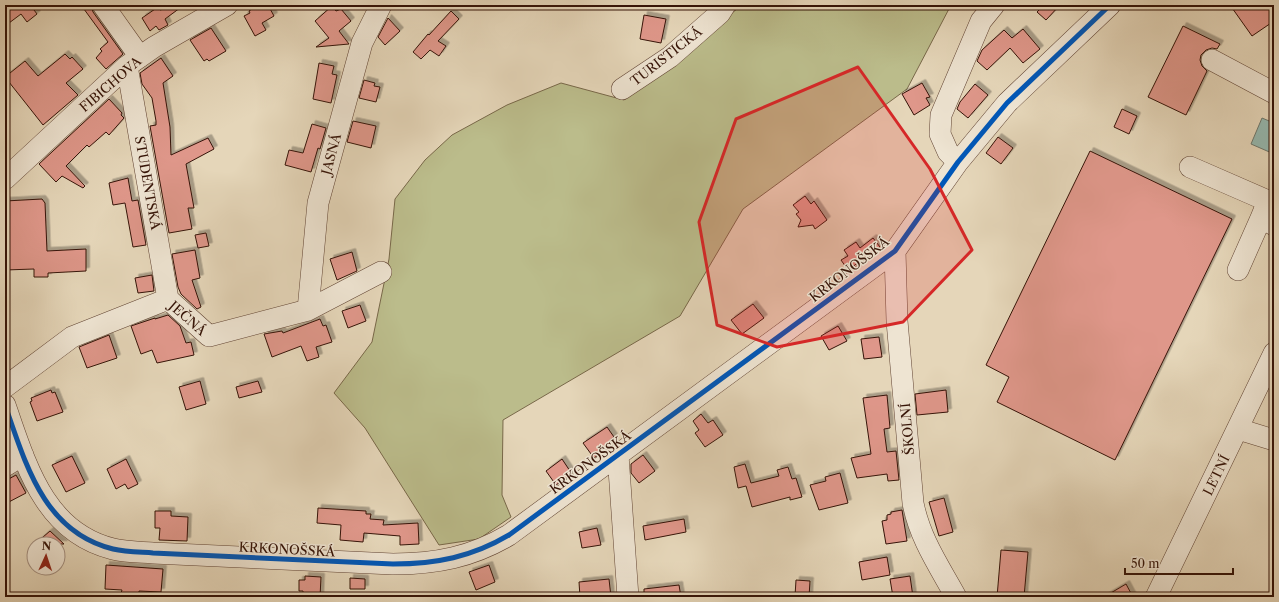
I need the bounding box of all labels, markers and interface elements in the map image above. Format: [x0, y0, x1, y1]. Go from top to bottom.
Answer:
street label: TURISTICKÁ [627, 23, 705, 89]
street label: FIBICHOVA [76, 53, 144, 115]
street label: JASNÁ [317, 131, 344, 178]
street label: STUDENTSKÁ [132, 135, 164, 231]
street label: KRKONOŠSKÁ [806, 233, 892, 305]
street label: JEČNÁ [165, 296, 210, 339]
street label: ŠKOLNÍ [897, 402, 917, 456]
street label: KRKONOŠSKÁ [546, 427, 634, 497]
street label: LETNÍ [1199, 452, 1233, 498]
north arrow [26, 536, 66, 576]
street label: KRKONOŠSKÁ [238, 538, 336, 560]
text: N [41, 539, 52, 553]
scale bar [1125, 550, 1233, 576]
text: 50 m [1131, 556, 1160, 571]

